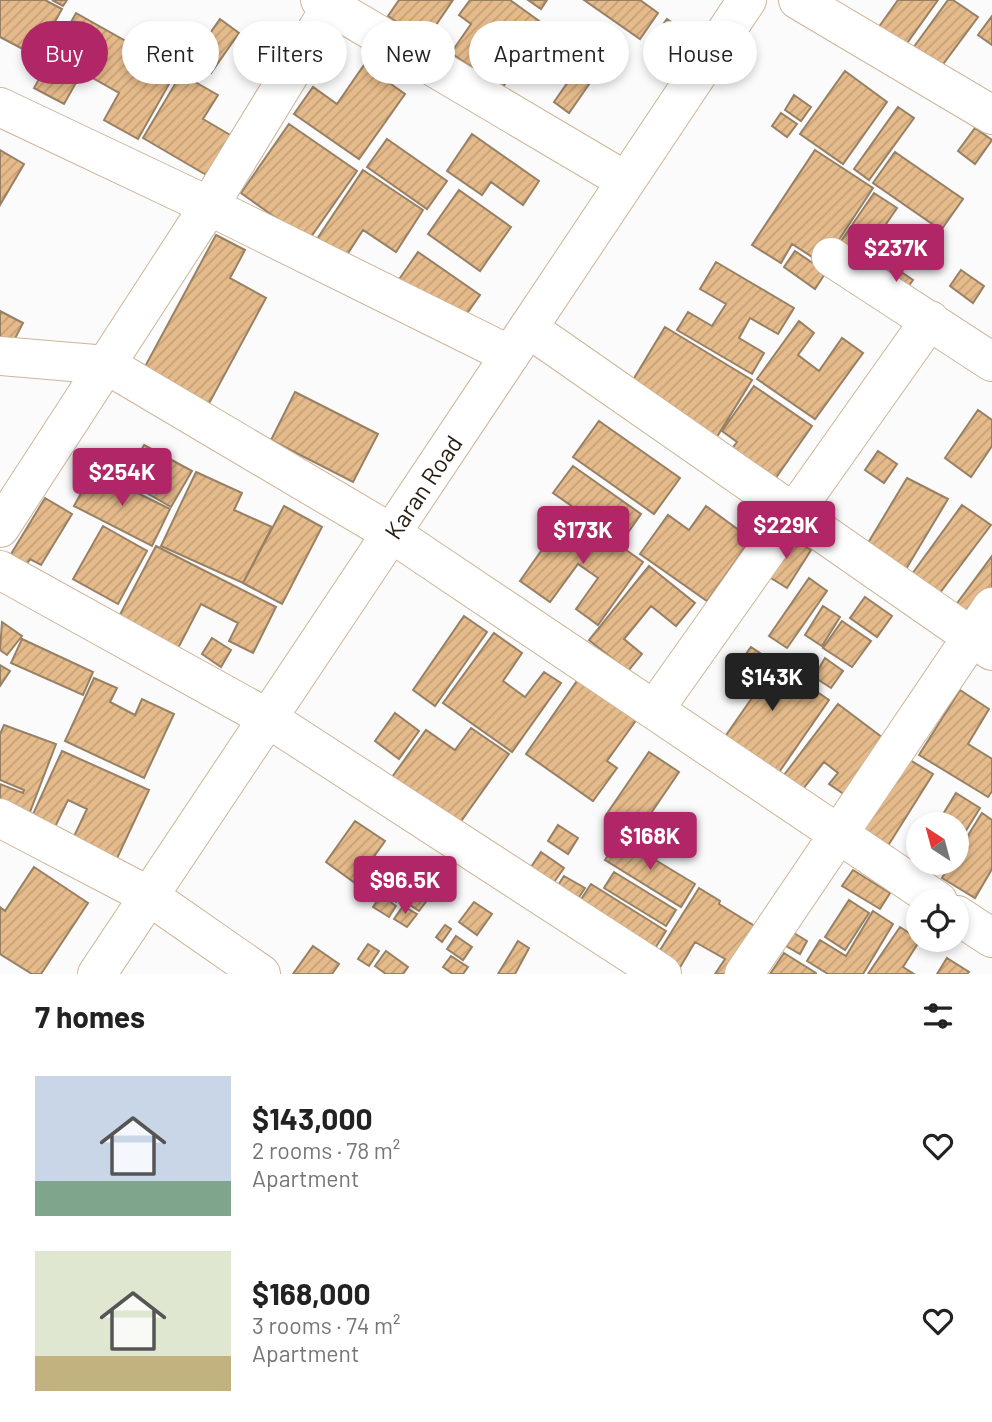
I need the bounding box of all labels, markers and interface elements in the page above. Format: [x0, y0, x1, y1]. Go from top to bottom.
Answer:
chip: Buy [21, 21, 108, 84]
chip: Rent [122, 21, 219, 84]
chip: Filters [233, 21, 347, 84]
chip: New [361, 21, 455, 84]
chip: Apartment [469, 21, 629, 84]
chip: House [643, 21, 757, 84]
pin: $237K [847, 224, 945, 284]
text: $237K [864, 233, 928, 261]
street label: Karan Road [377, 429, 467, 544]
pin: $254K [73, 448, 171, 508]
text: $254K [89, 457, 155, 485]
pin: $229K [737, 502, 835, 561]
pin: $173K [534, 506, 632, 566]
text: $229K [753, 510, 819, 538]
text: $173K [553, 515, 613, 543]
pin: $143K [723, 654, 821, 713]
text: $143K [741, 662, 803, 690]
pin: $168K [601, 812, 699, 872]
north arrow [906, 812, 970, 875]
map controls [906, 812, 969, 952]
text: $168K [620, 821, 680, 849]
pin: $96.5K [348, 856, 462, 916]
text: $96.5K [370, 865, 440, 893]
button: locate [906, 889, 969, 952]
icon: filters [919, 997, 957, 1035]
text: 7 homes [35, 998, 145, 1034]
text: $143,000 [252, 1100, 373, 1136]
icon: home [91, 1104, 175, 1188]
icon: heart [919, 1127, 957, 1165]
text: 2 rooms · 78 m² [252, 1136, 400, 1164]
text: Apartment [252, 1164, 359, 1192]
text: $168,000 [252, 1275, 371, 1311]
icon: home [91, 1279, 175, 1363]
icon: heart [919, 1302, 957, 1340]
text: 3 rooms · 74 m² [252, 1311, 401, 1339]
text: Apartment [252, 1339, 359, 1367]

